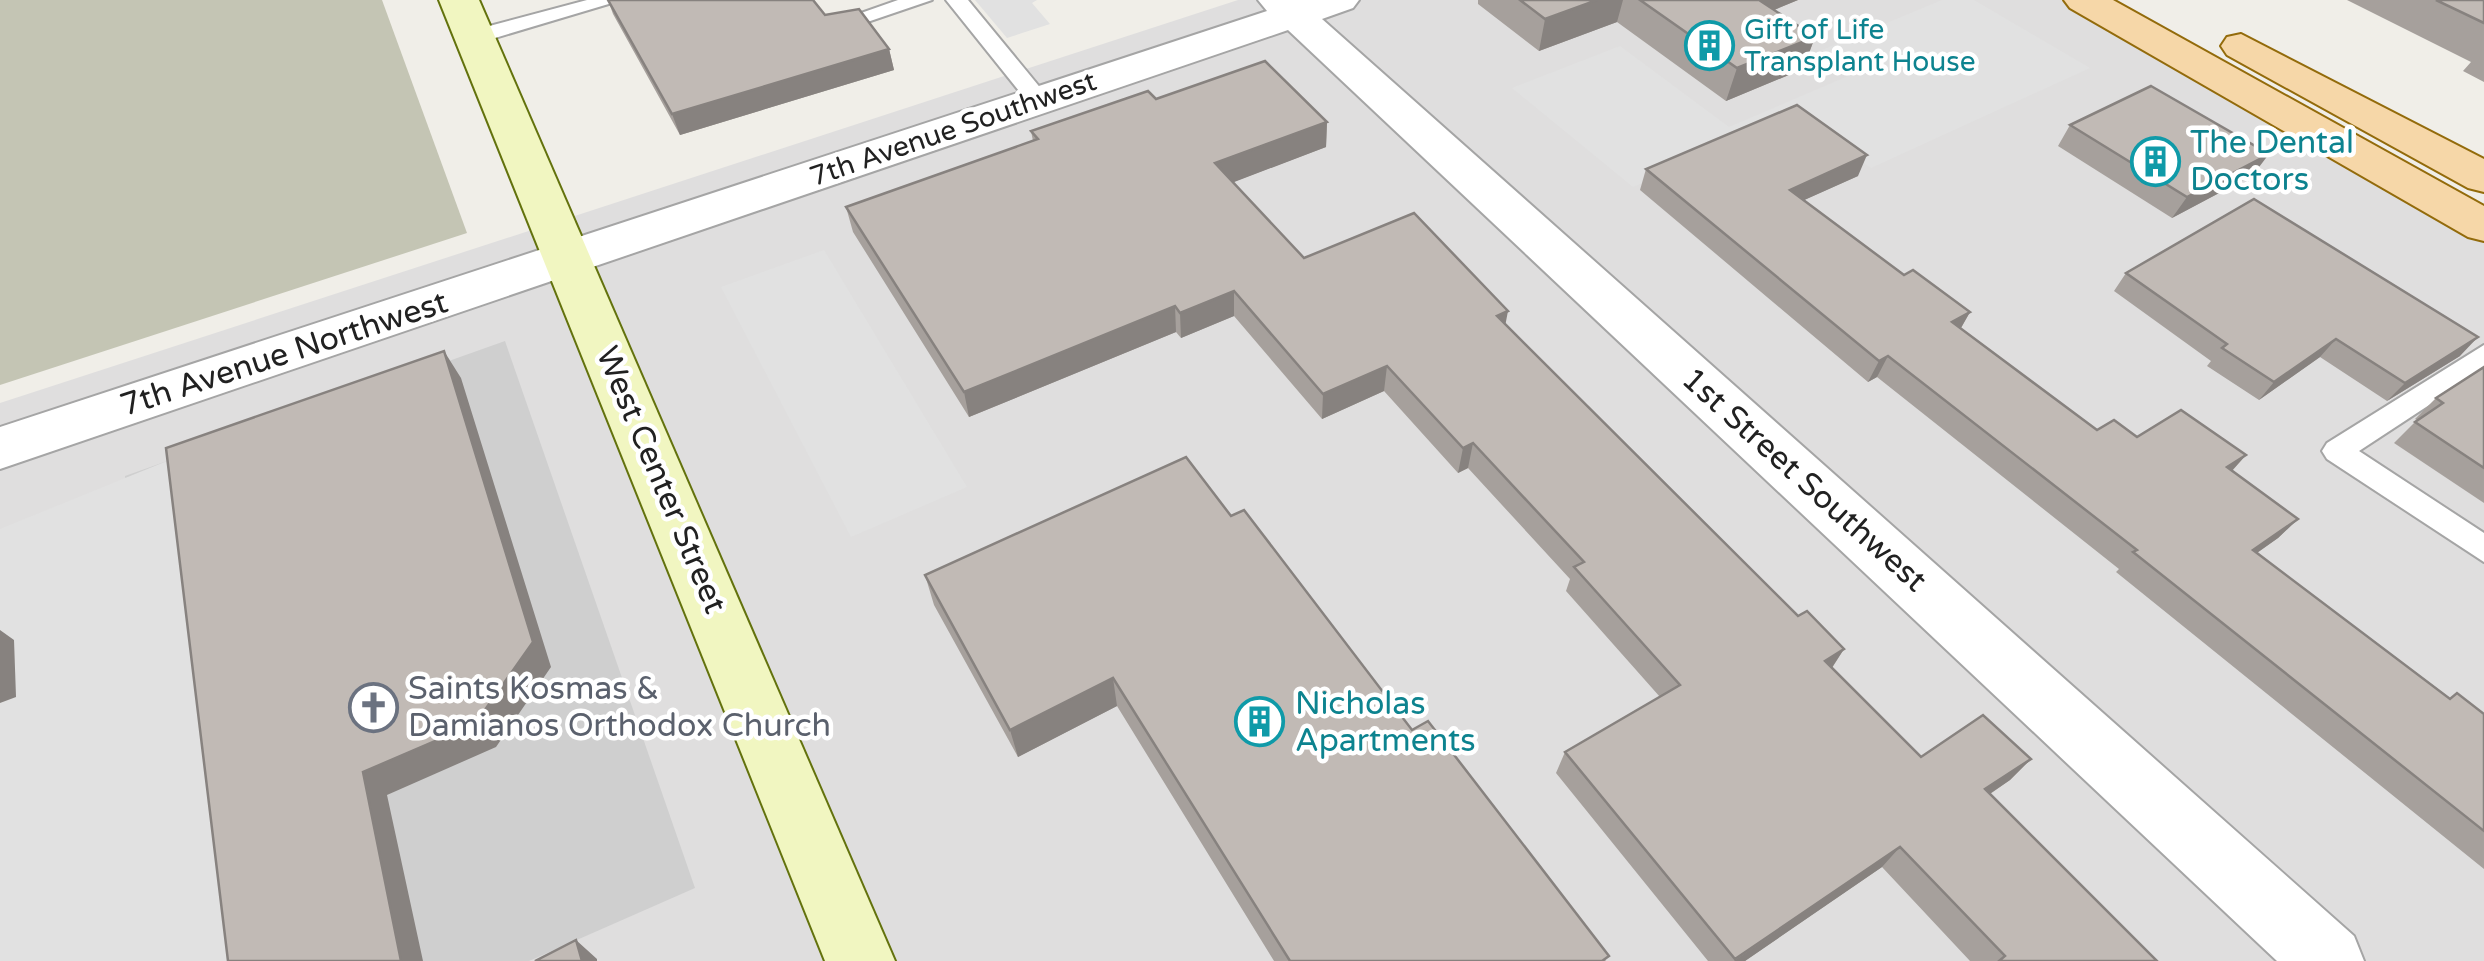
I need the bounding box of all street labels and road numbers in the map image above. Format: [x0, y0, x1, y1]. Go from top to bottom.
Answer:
street label: 7th Avenue Southwest [805, 64, 1101, 194]
street label: 7th Avenue Northwest [115, 283, 453, 425]
street label: West Center Street [588, 341, 734, 619]
street label: 1st Street Southwest [1674, 360, 1934, 600]

